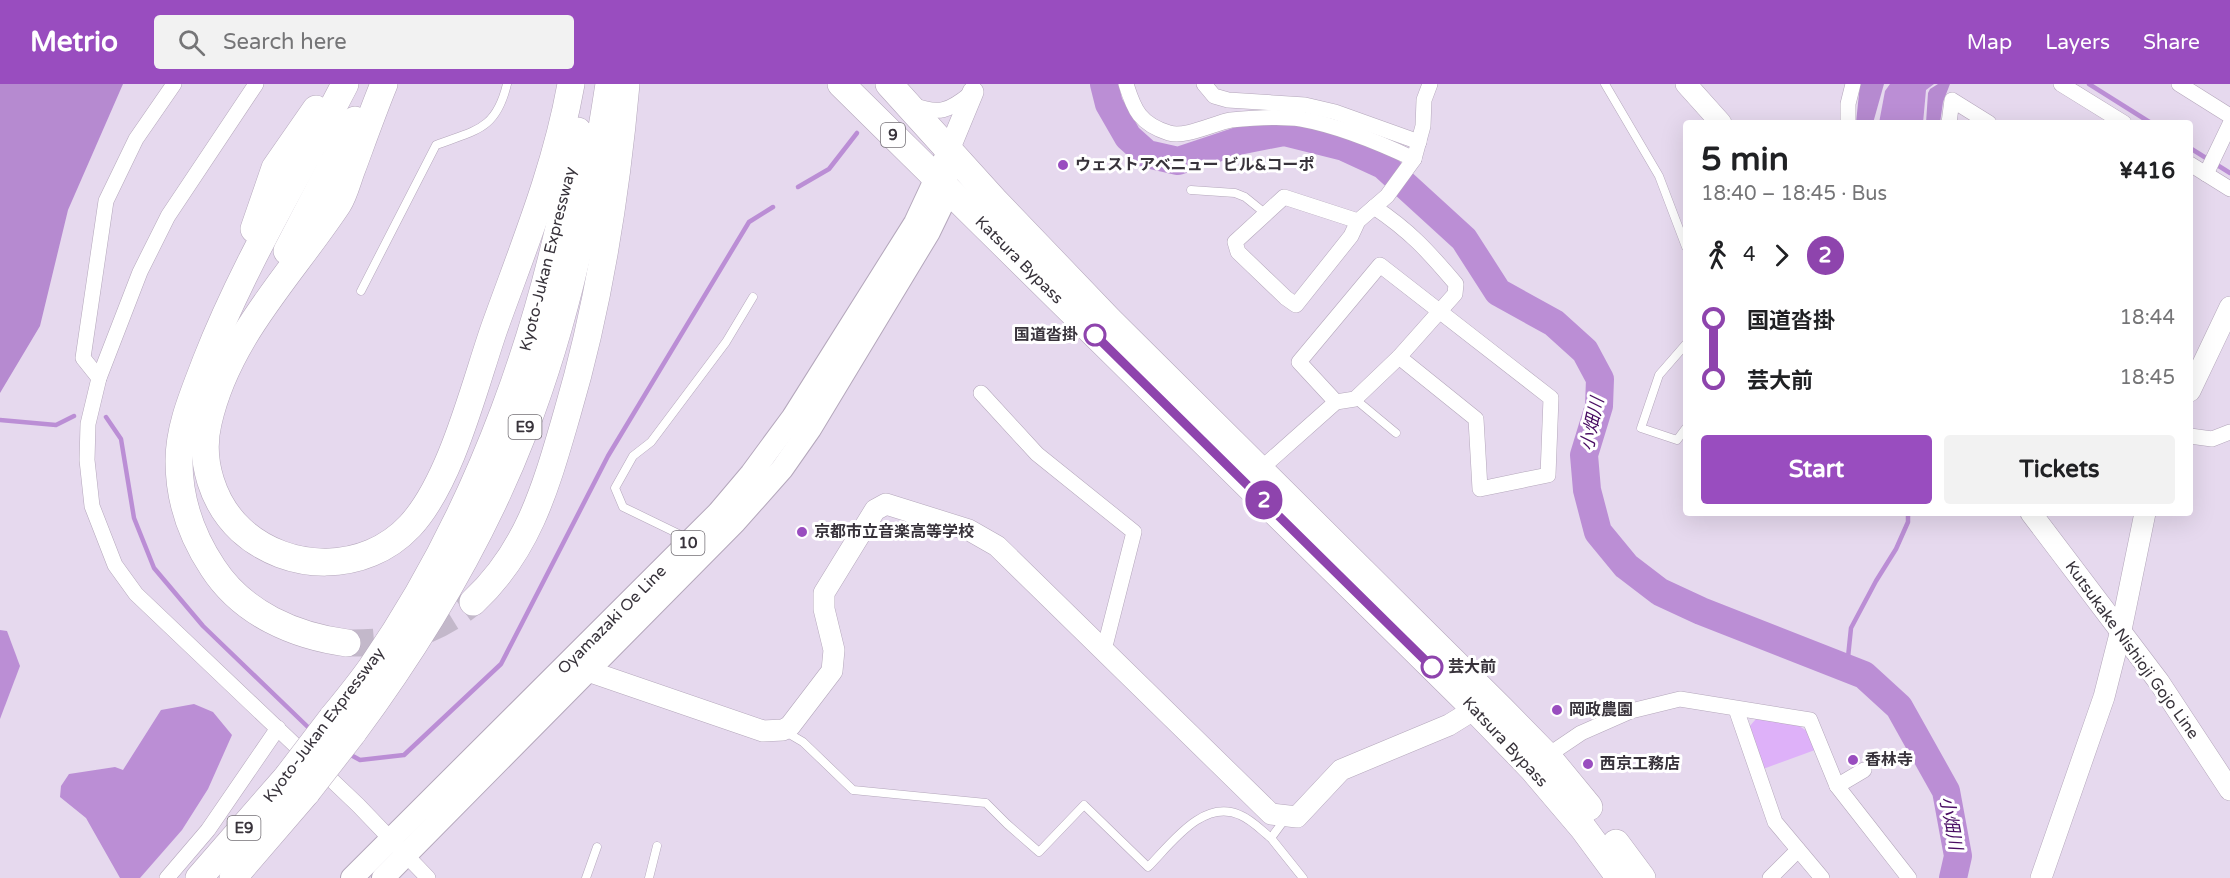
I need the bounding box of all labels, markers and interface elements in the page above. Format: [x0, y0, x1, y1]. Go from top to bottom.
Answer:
search box [154, 15, 574, 69]
text: Metrio [30, 25, 118, 59]
icon: search [175, 26, 208, 59]
text: Search here [223, 29, 347, 55]
text: Map [1967, 30, 2012, 55]
text: Layers [2045, 30, 2110, 55]
text: Share [2143, 30, 2200, 55]
road number: 9 [881, 123, 905, 147]
text: 5 min [1701, 140, 1789, 179]
place label: ウェストアベニュー ビル&コーポ [1075, 155, 1315, 175]
marker: ウェストアベニュー ビル&コーポ [1056, 158, 1070, 172]
text: ¥416 [2119, 158, 2175, 184]
street label: Kyoto-Jukan Expressway [515, 164, 581, 353]
text: 18:40 – 18:45 · Bus [1701, 182, 1887, 206]
street label: Katsura Bypass [971, 212, 1067, 308]
icon: walk [1701, 239, 1734, 272]
icon: forward [1765, 239, 1798, 272]
text: 4 [1743, 243, 1756, 267]
text: 2 [1819, 243, 1832, 268]
text: 18:44 [2120, 306, 2175, 330]
text: 国道沓掛 [1747, 308, 1835, 334]
marker: 国道沓掛 [1084, 324, 1106, 346]
place label: 国道沓掛 [1014, 325, 1078, 345]
text: 18:45 [2120, 366, 2175, 390]
text: 芸大前 [1747, 368, 1813, 394]
water label: 小畑川 [1576, 393, 1609, 453]
road number: E9 [508, 415, 542, 439]
button: Start [1701, 435, 1932, 504]
button: Tickets [1944, 435, 2175, 504]
line badge: 2 [1244, 480, 1284, 520]
text: 2 [1257, 488, 1271, 513]
place label: 京都市立音楽高等学校 [814, 522, 974, 542]
marker: 京都市立音楽高等学校 [795, 525, 809, 539]
road number: 10 [672, 531, 704, 555]
street label: Kutsukake Nishioji Gojo Line [2061, 557, 2203, 743]
street label: Oyamazaki Oe Line [553, 561, 671, 679]
street label: Kyoto-Jukan Expressway [259, 643, 389, 806]
marker: 芸大前 [1421, 656, 1443, 678]
place label: 芸大前 [1448, 657, 1496, 677]
street label: Katsura Bypass [1458, 693, 1552, 791]
place label: 岡政農園 [1569, 700, 1633, 720]
marker: 岡政農園 [1550, 703, 1564, 717]
place label: 香林寺 [1865, 750, 1913, 770]
marker: 香林寺 [1846, 753, 1860, 767]
place label: 西京工務店 [1600, 754, 1680, 774]
marker: 西京工務店 [1581, 757, 1595, 771]
water label: 小畑川 [1935, 794, 1967, 854]
road number: E9 [228, 816, 260, 840]

